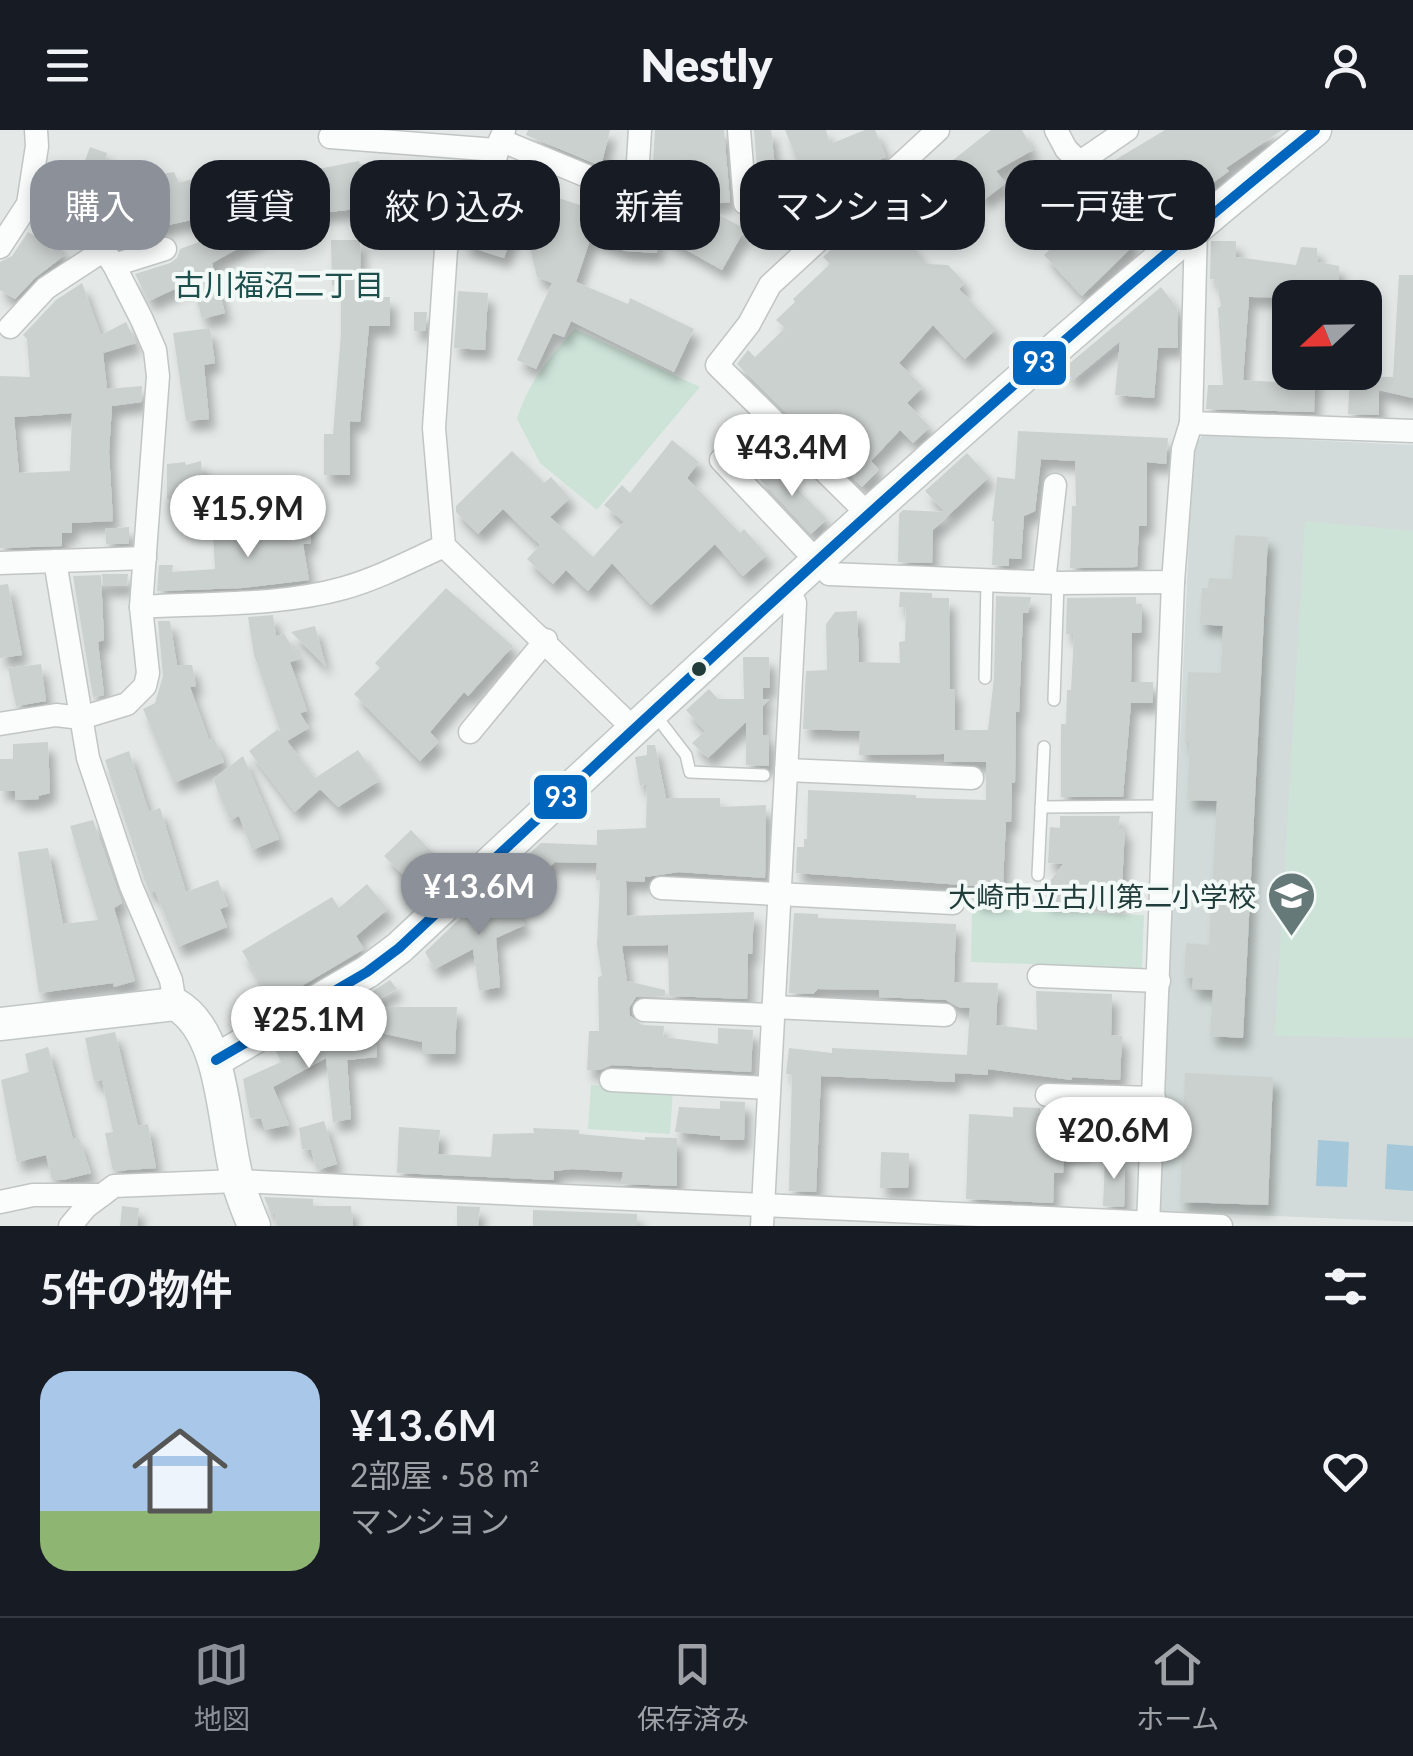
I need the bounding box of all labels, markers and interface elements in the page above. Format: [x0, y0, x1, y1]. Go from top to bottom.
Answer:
icon: menu [40, 38, 95, 93]
text: Nestly [641, 38, 772, 92]
icon: person [1318, 38, 1373, 93]
chip: 購入 [30, 160, 170, 250]
chip: 賃貸 [190, 160, 330, 250]
chip: 絞り込み [350, 160, 560, 250]
chip: 新着 [580, 160, 720, 250]
chip: マンション [740, 160, 985, 250]
chip: 一戸建て [1005, 160, 1215, 250]
district label: 古川福沼二丁目 [174, 266, 384, 302]
north arrow [1272, 280, 1382, 390]
map controls [1272, 280, 1382, 390]
line badge: 93 [1011, 339, 1068, 387]
text: 93 [1023, 344, 1055, 378]
pin: ¥43.4M [711, 414, 873, 499]
text: ¥43.4M [736, 427, 848, 466]
pin: ¥15.9M [167, 475, 329, 560]
text: ¥15.9M [192, 488, 304, 527]
unlabelled marker [689, 659, 709, 679]
line badge: 93 [532, 773, 589, 821]
text: 93 [545, 779, 577, 813]
pin: ¥13.6M [398, 853, 560, 938]
text: ¥13.6M [423, 866, 535, 905]
school or university icon: 大崎市立古川第二小学校 [1265, 870, 1317, 938]
place label: 大崎市立古川第二小学校 [948, 879, 1256, 913]
pin: ¥25.1M [228, 986, 390, 1071]
text: ¥25.1M [253, 999, 365, 1038]
pin: ¥20.6M [1033, 1097, 1195, 1182]
text: ¥20.6M [1058, 1110, 1170, 1149]
icon: filters [1318, 1259, 1373, 1314]
text: 5件の物件 [40, 1264, 232, 1314]
text: ¥13.6M [350, 1400, 497, 1450]
icon: home [120, 1411, 240, 1531]
icon: heart [1318, 1444, 1373, 1499]
text: 2部屋 · 58 m² [350, 1455, 540, 1494]
text: マンション [350, 1501, 510, 1540]
tab: 地図 [194, 1637, 250, 1737]
tab: 保存済み [637, 1637, 749, 1737]
tab: ホーム [1136, 1637, 1219, 1737]

